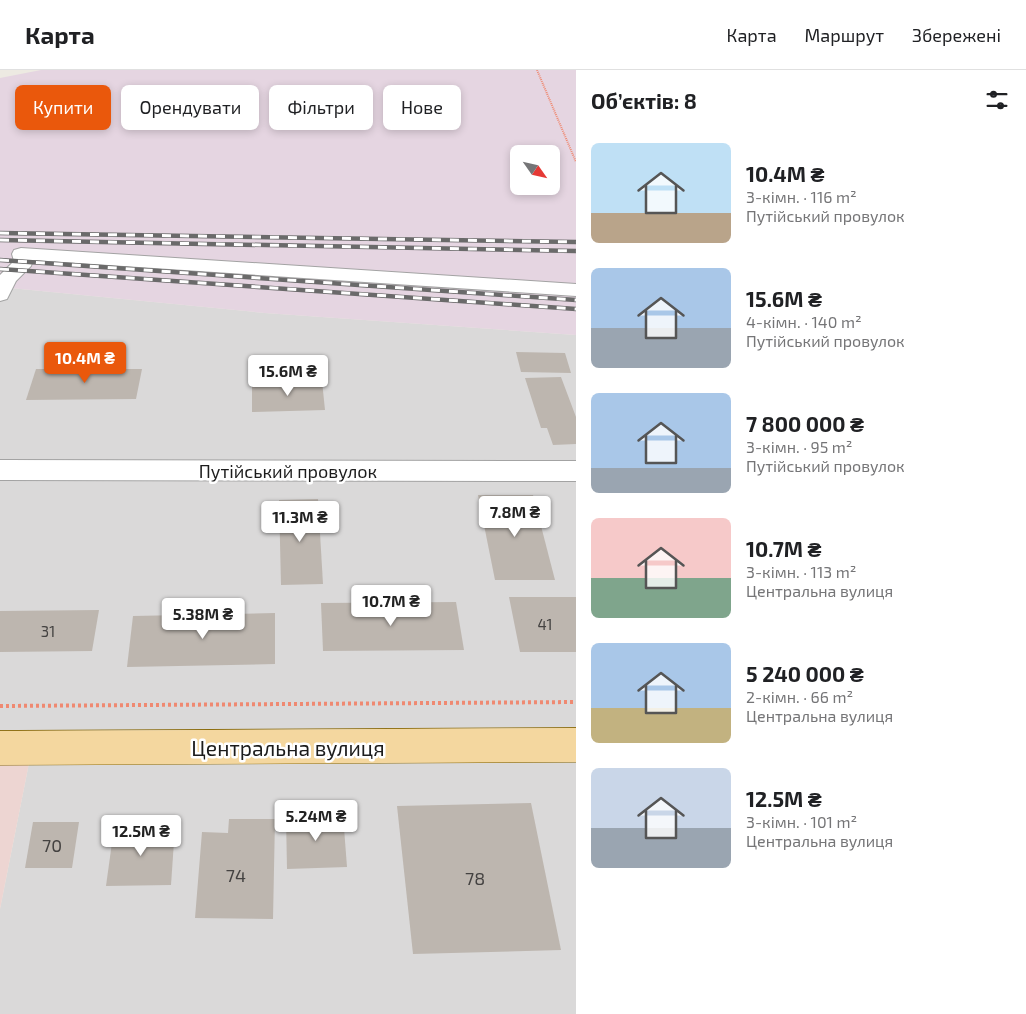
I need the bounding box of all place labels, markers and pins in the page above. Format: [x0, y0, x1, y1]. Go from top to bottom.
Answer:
pin: 10.4M ₴ [39, 342, 131, 384]
pin: 15.6M ₴ [242, 354, 334, 397]
pin: 7.8M ₴ [474, 496, 556, 538]
pin: 11.3M ₴ [254, 500, 346, 543]
pin: 10.7M ₴ [345, 584, 437, 627]
pin: 5.38M ₴ [157, 598, 249, 640]
pin: 5.24M ₴ [270, 800, 362, 842]
pin: 12.5M ₴ [95, 814, 187, 857]

